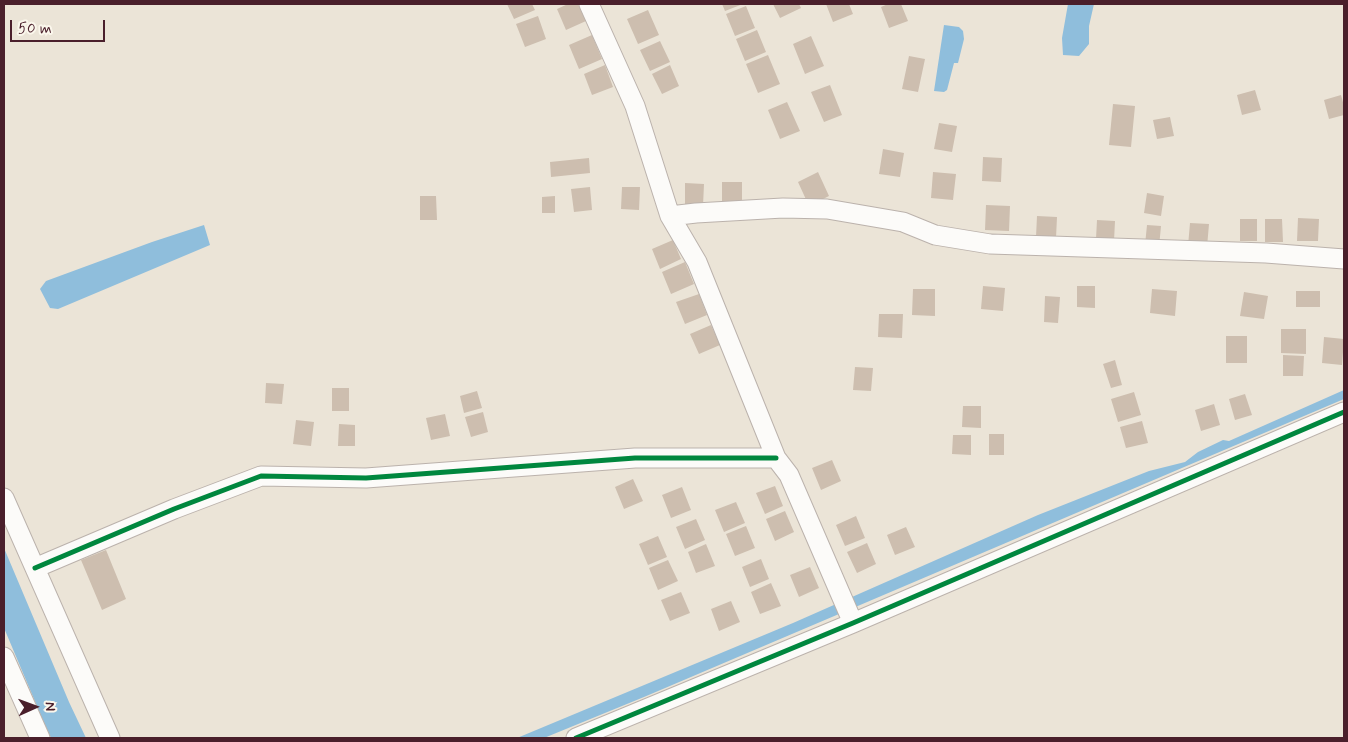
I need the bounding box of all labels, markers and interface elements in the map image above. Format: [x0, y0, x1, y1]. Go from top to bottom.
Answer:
scale bar [12, 10, 108, 42]
text: 50 m [18, 19, 52, 39]
north arrow [10, 682, 60, 732]
text: N [41, 701, 59, 711]

